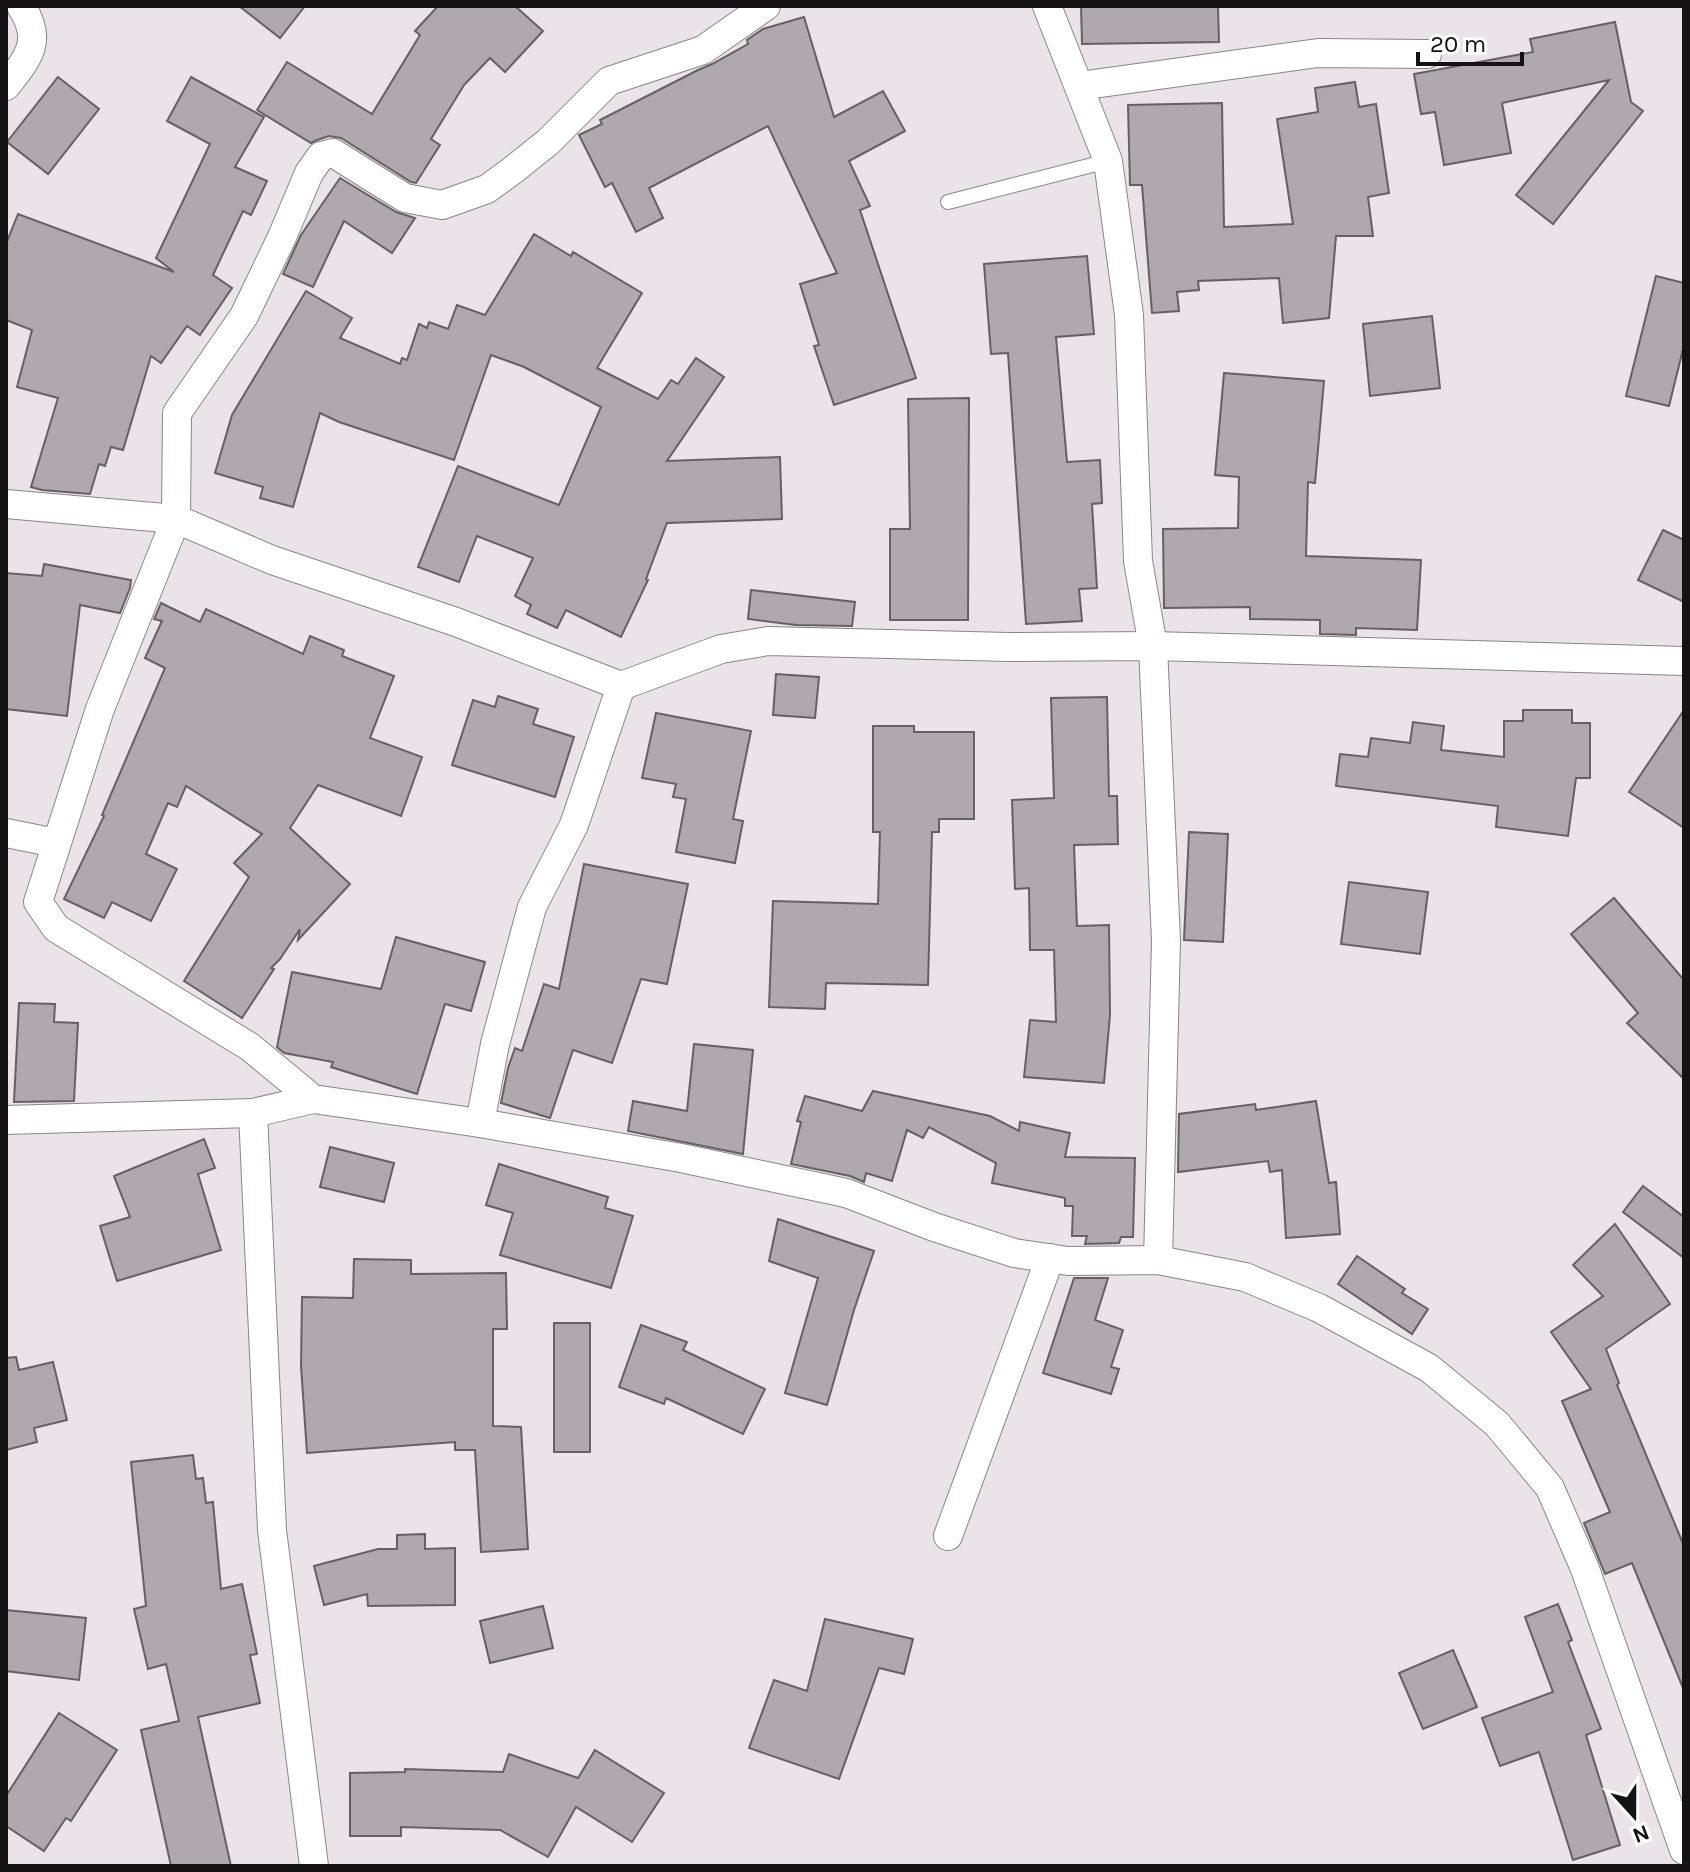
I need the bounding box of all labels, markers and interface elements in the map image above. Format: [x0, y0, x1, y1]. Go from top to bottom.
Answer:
scale bar [1418, 16, 1522, 66]
text: 20 m [1430, 30, 1486, 58]
north arrow [1594, 1776, 1674, 1856]
text: N [1629, 1819, 1653, 1849]

